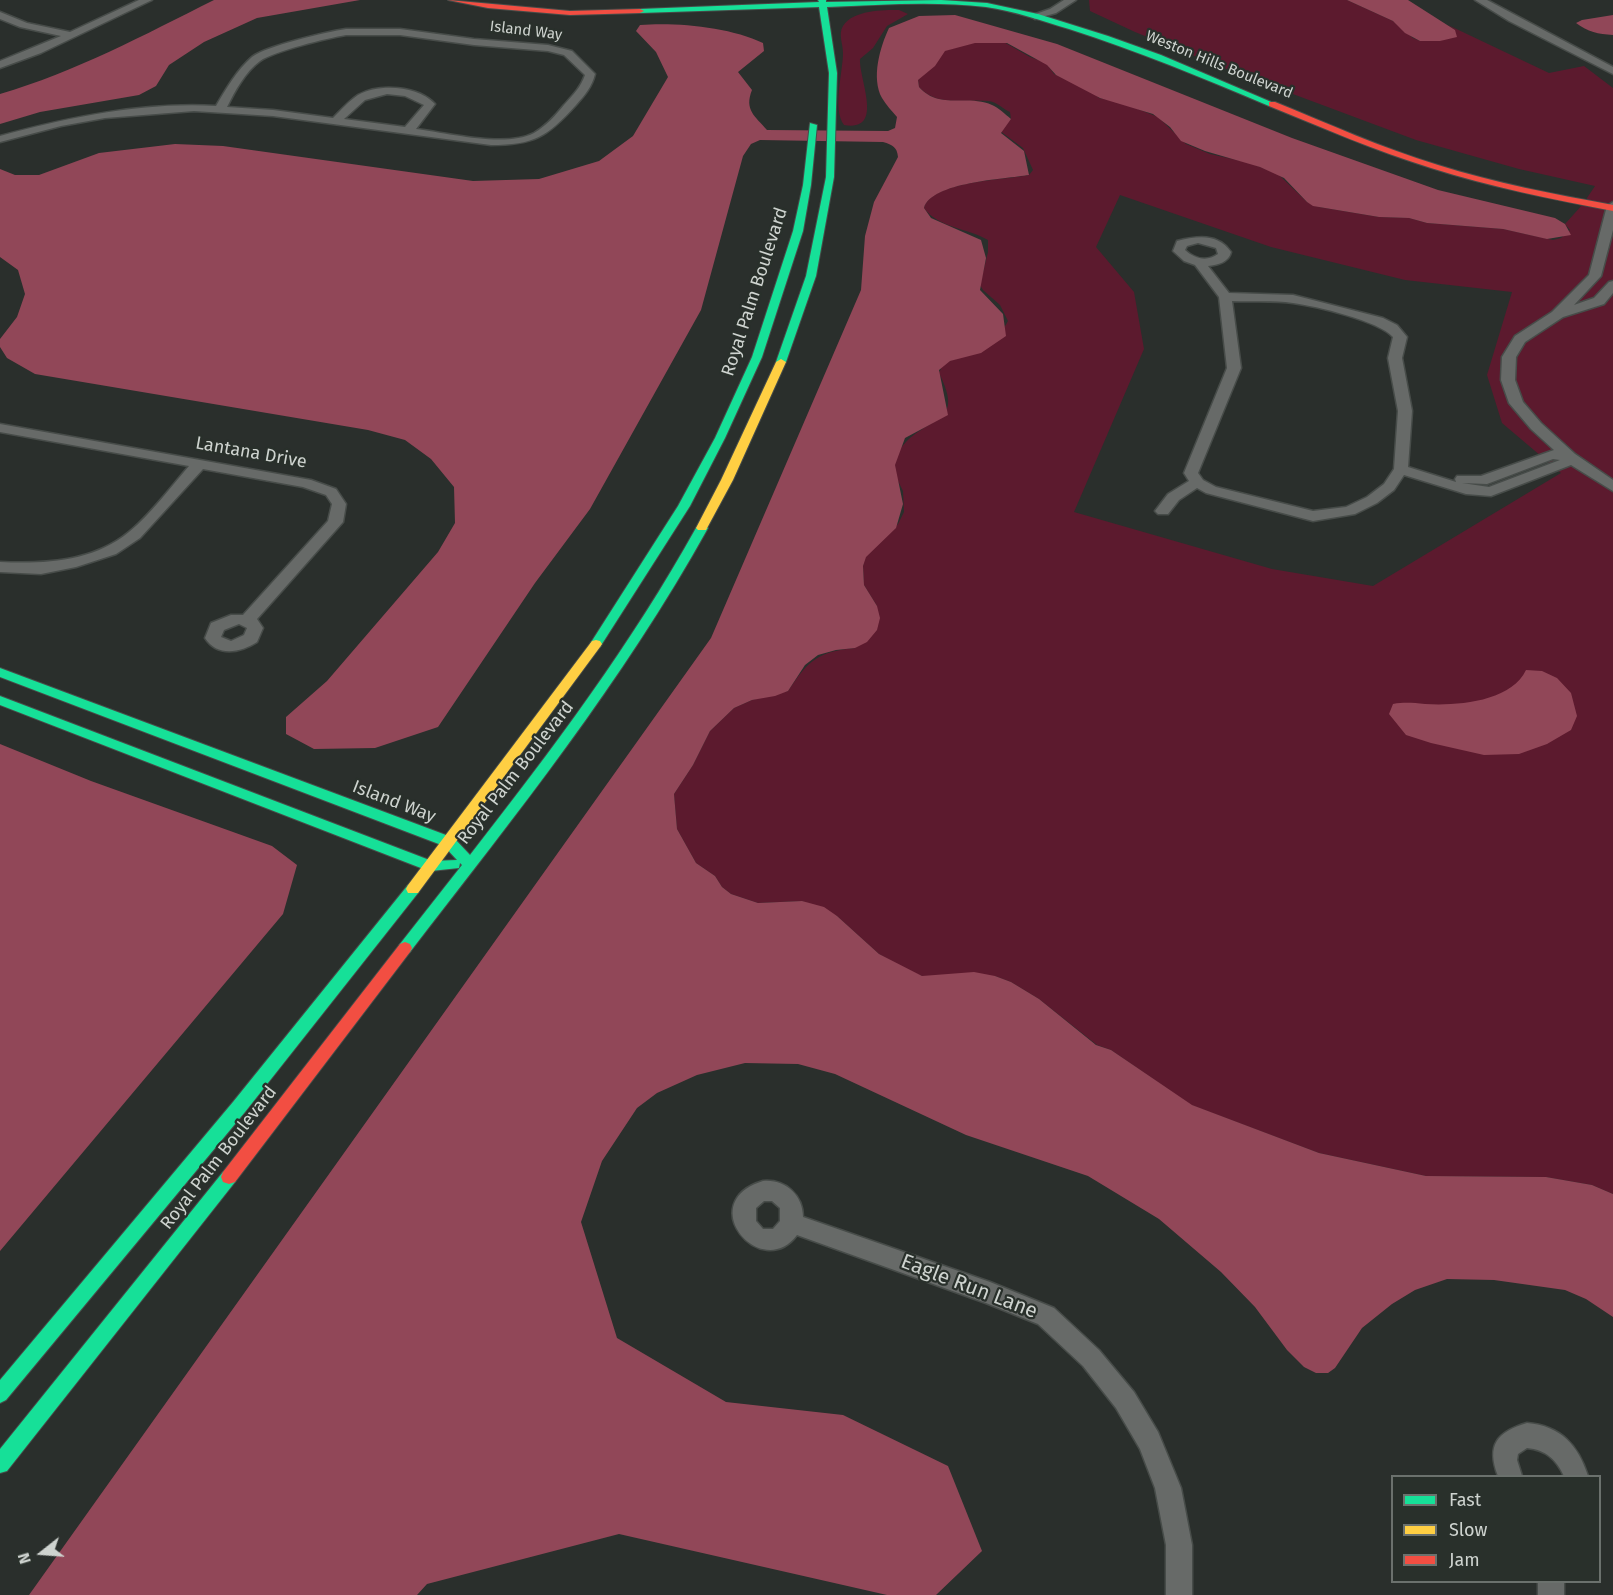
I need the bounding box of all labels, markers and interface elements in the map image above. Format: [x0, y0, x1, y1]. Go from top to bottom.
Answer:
street label: Island Way [489, 18, 563, 44]
street label: Weston Hills Boulevard [1143, 27, 1295, 103]
street label: Royal Palm Boulevard [718, 205, 792, 379]
street label: Lantana Drive [194, 433, 308, 473]
street label: Royal Palm Boulevard [453, 697, 579, 849]
street label: Island Way [349, 776, 439, 828]
street label: Royal Palm Boulevard [156, 1082, 282, 1234]
street label: Eagle Run Lane [897, 1249, 1041, 1325]
legend [1391, 1475, 1601, 1583]
text: Fast [1449, 1489, 1481, 1511]
text: Slow [1449, 1519, 1487, 1541]
north arrow [12, 1523, 72, 1583]
text: Jam [1449, 1549, 1480, 1571]
text: N [14, 1551, 35, 1566]

